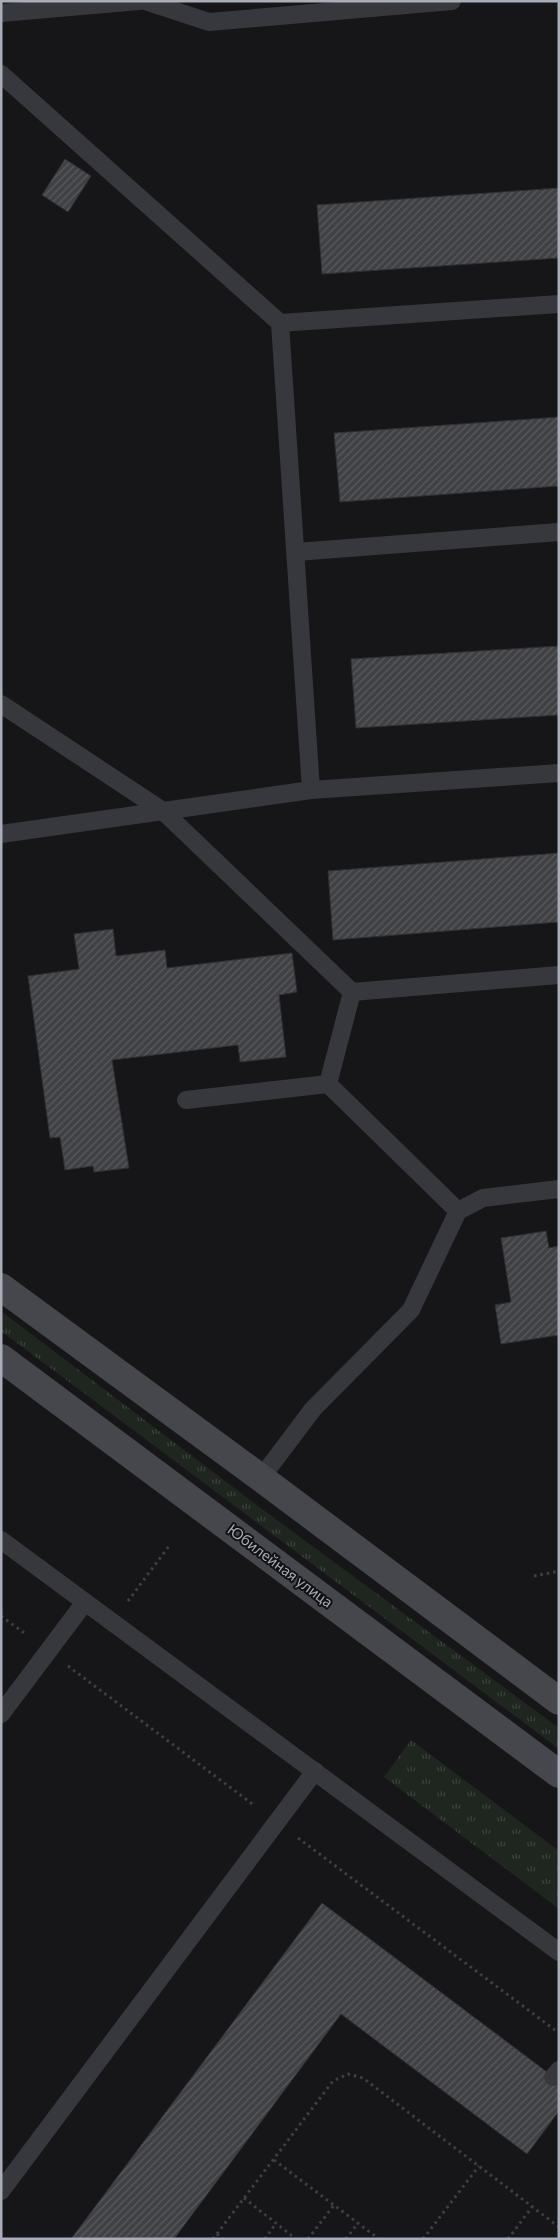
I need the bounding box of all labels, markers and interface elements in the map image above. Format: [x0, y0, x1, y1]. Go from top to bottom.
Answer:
street label: Юбилейная улица [224, 1520, 337, 1611]

